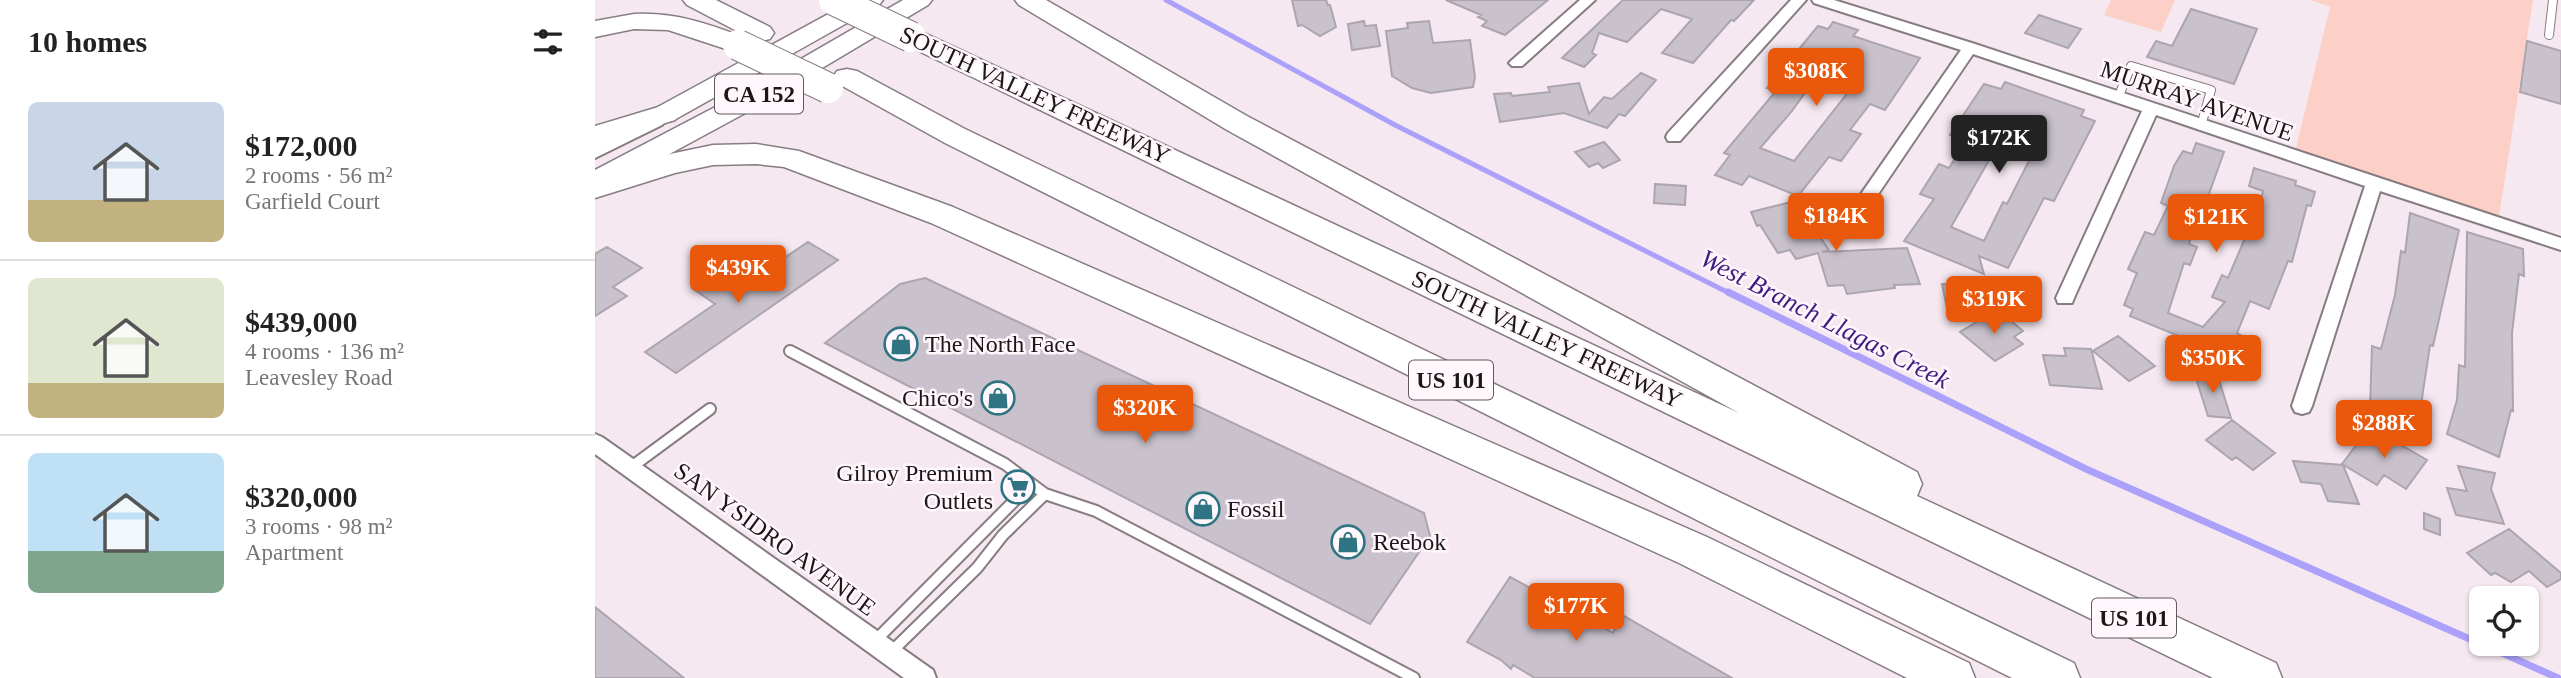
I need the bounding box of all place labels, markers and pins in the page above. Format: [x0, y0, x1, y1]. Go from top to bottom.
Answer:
pin: $308K [1767, 48, 1865, 108]
pin: $172K [1950, 116, 2048, 175]
pin: $184K [1787, 194, 1885, 253]
pin: $121K [2167, 194, 2265, 254]
pin: $439K [689, 246, 787, 305]
pin: $319K [1945, 276, 2043, 336]
shop icon: The North Face [882, 325, 920, 363]
place label: The North Face [925, 331, 1076, 357]
pin: $350K [2164, 336, 2262, 395]
shop icon: Chico's [979, 379, 1017, 417]
place label: Chico's [902, 385, 973, 411]
pin: $320K [1096, 386, 1194, 445]
pin: $288K [2335, 400, 2433, 460]
place label: Gilroy Premium Outlets [836, 460, 993, 514]
supermarket icon: Gilroy Premium Outlets [999, 468, 1037, 506]
shop icon: Fossil [1184, 490, 1222, 528]
place label: Fossil [1227, 496, 1285, 522]
shop icon: Reebok [1329, 523, 1367, 561]
place label: Reebok [1373, 529, 1446, 555]
pin: $177K [1527, 584, 1625, 643]

